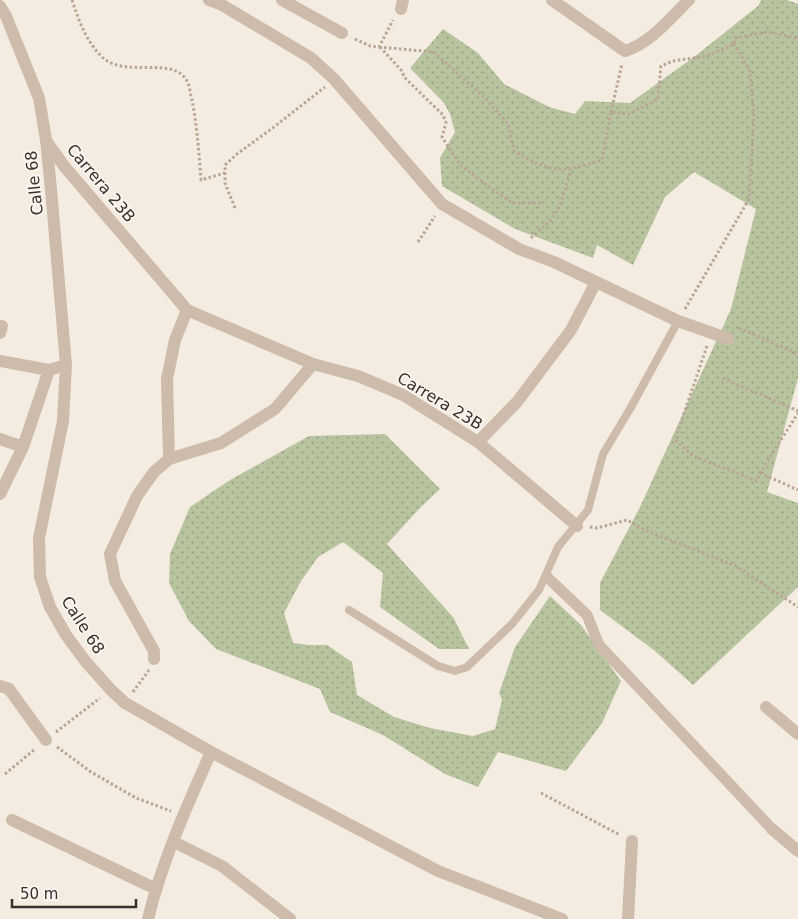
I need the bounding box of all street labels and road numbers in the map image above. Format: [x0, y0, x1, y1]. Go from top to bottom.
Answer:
street label: Carrera 23B [63, 140, 139, 226]
street label: Calle 68 [21, 150, 47, 216]
street label: Carrera 23B [394, 368, 486, 434]
street label: Calle 68 [57, 593, 109, 657]

